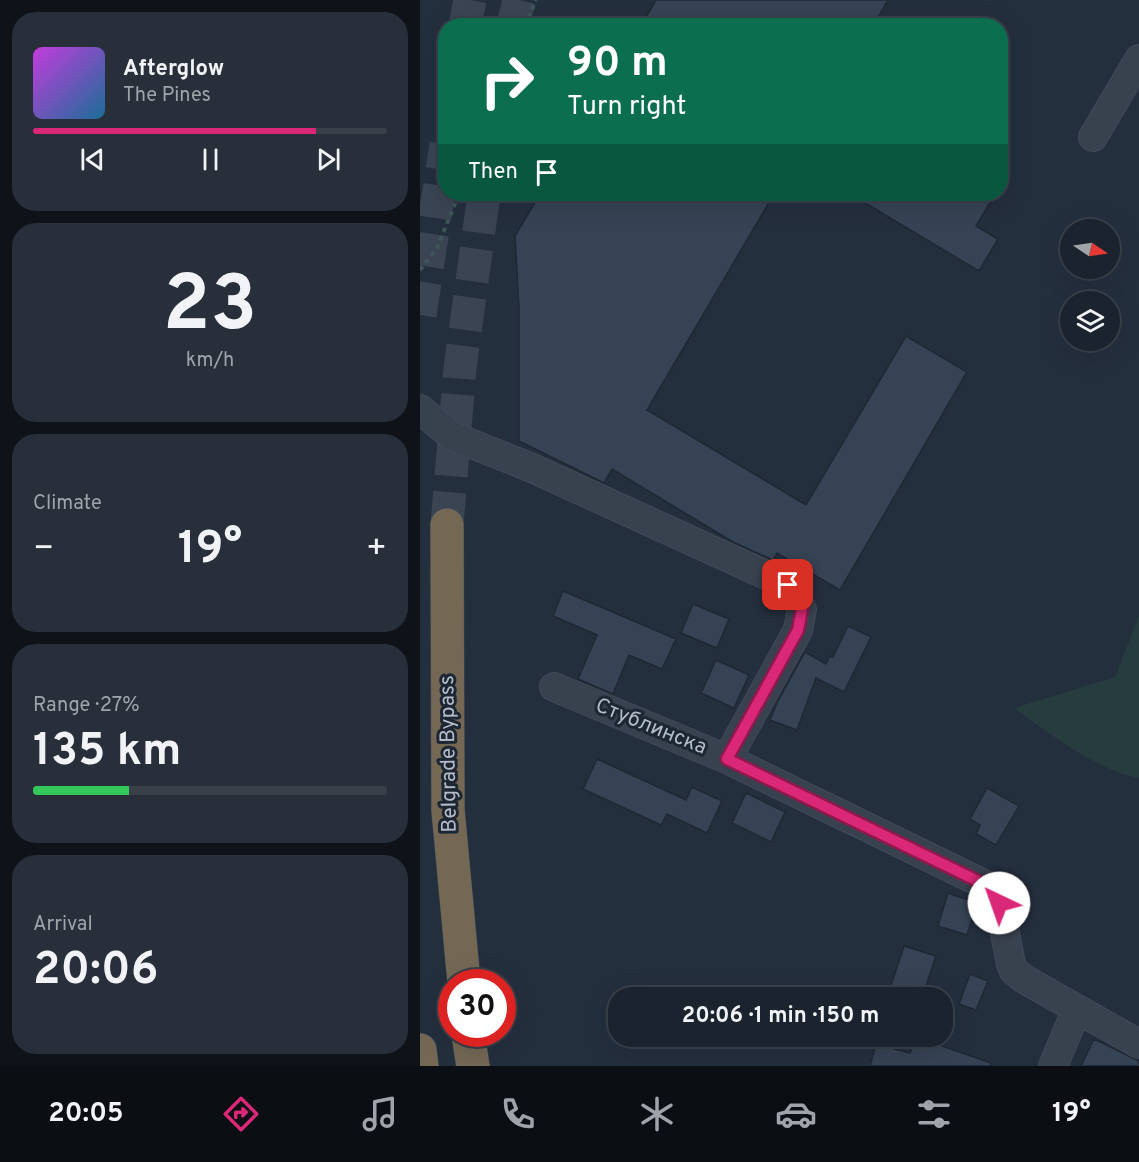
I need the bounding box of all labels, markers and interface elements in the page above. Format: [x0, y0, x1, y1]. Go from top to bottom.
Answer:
text: 90 m [567, 38, 668, 91]
icon: right [468, 42, 546, 120]
text: Afterglow [123, 56, 224, 83]
text: The Pines [123, 83, 211, 109]
text: Turn right [567, 90, 686, 124]
icon: previous [76, 143, 109, 176]
icon: pause [194, 143, 227, 176]
icon: next [312, 143, 345, 176]
icon: arrive [530, 156, 563, 189]
text: Then [468, 159, 518, 186]
north arrow [1060, 219, 1120, 279]
map controls [1060, 219, 1120, 351]
text: 23 [163, 259, 257, 358]
button: layers [1060, 291, 1120, 351]
text: km/h [186, 348, 234, 374]
text: Climate [33, 491, 102, 517]
text: 19° [178, 522, 242, 579]
text: − [33, 529, 54, 571]
text: + [366, 529, 387, 571]
pin [762, 559, 813, 610]
icon: arrive [771, 568, 804, 601]
street label: Belgrade Bypass [434, 675, 464, 833]
street label: Стублинска [591, 692, 711, 762]
text: Range · 27% [33, 693, 140, 719]
text: 135 km [33, 724, 181, 781]
position arrow [967, 871, 1031, 935]
text: Arrival [33, 912, 93, 938]
text: 20:06 [33, 943, 158, 1000]
speed limit sign: 30 [438, 969, 516, 1047]
text: 20:06 · 1 min · 150 m [682, 1003, 879, 1030]
icon: directions [220, 1093, 262, 1135]
icon: music [359, 1093, 401, 1135]
icon: phone [497, 1093, 539, 1135]
icon: climate [636, 1093, 678, 1135]
icon: car [775, 1093, 817, 1135]
icon: filters [913, 1093, 955, 1135]
text: 20:05 [48, 1097, 123, 1131]
text: 19° [1052, 1097, 1091, 1131]

